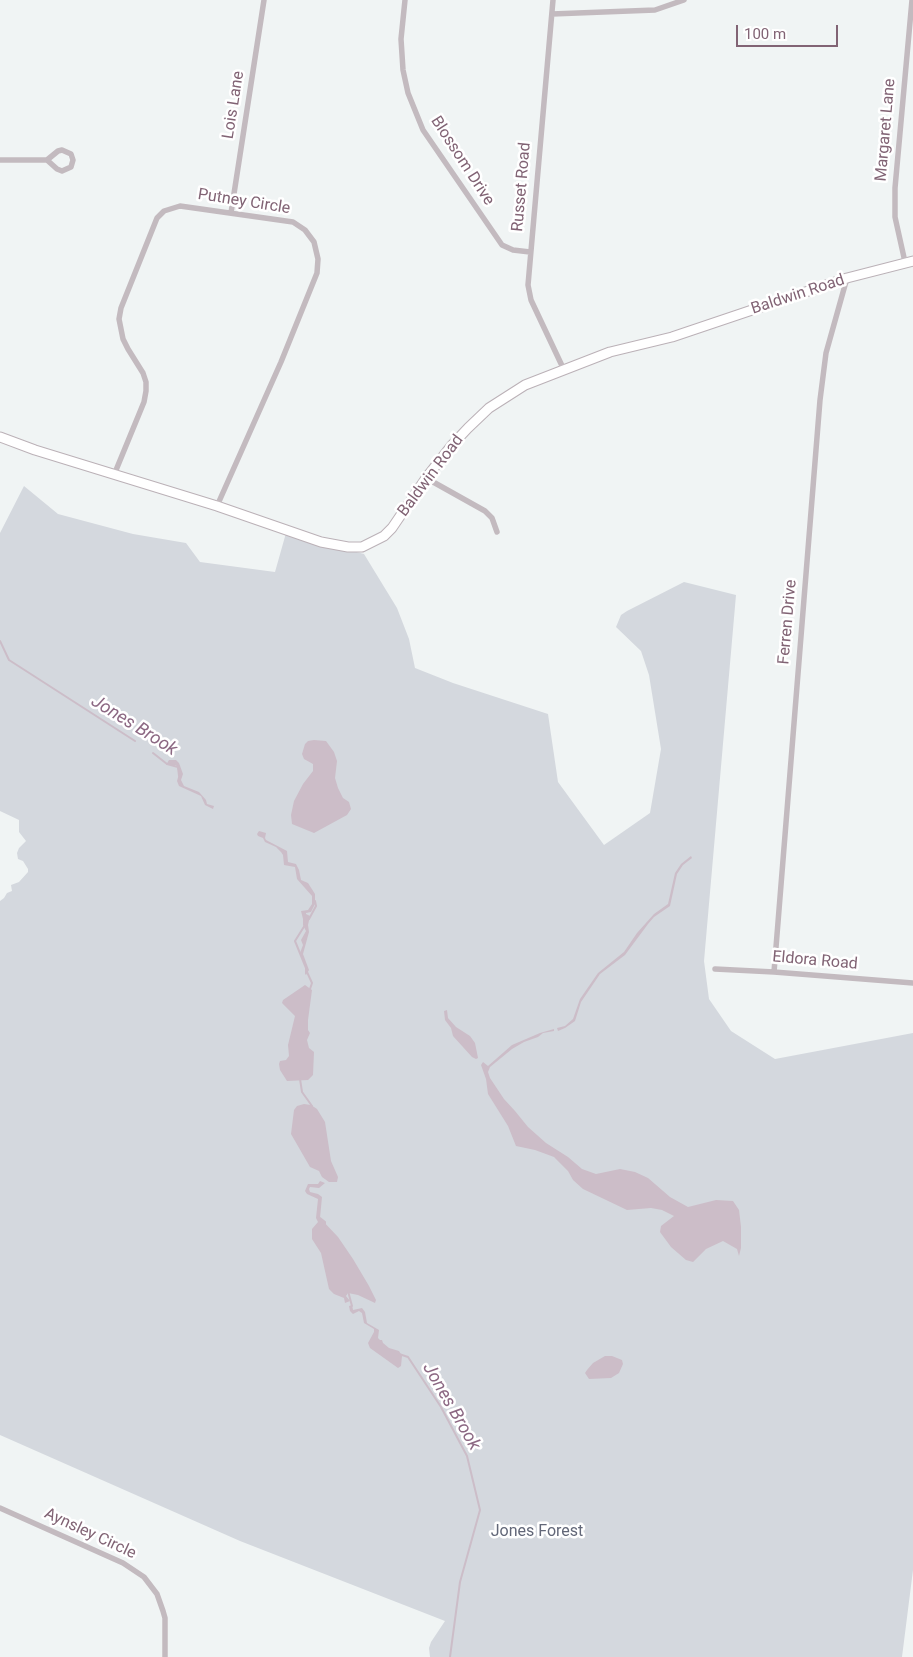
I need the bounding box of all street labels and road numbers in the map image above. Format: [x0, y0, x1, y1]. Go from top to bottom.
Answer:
street label: Lois Lane [219, 70, 249, 140]
street label: Margaret Lane [872, 78, 900, 182]
street label: Blossom Drive [426, 113, 498, 209]
street label: Russet Road [509, 142, 535, 232]
street label: Putney Circle [196, 185, 292, 219]
street label: Baldwin Road [749, 271, 847, 319]
street label: Baldwin Road [394, 431, 468, 521]
street label: Ferren Drive [775, 579, 801, 665]
street label: Eldora Road [772, 948, 858, 974]
street label: Aynsley Circle [41, 1504, 139, 1564]

